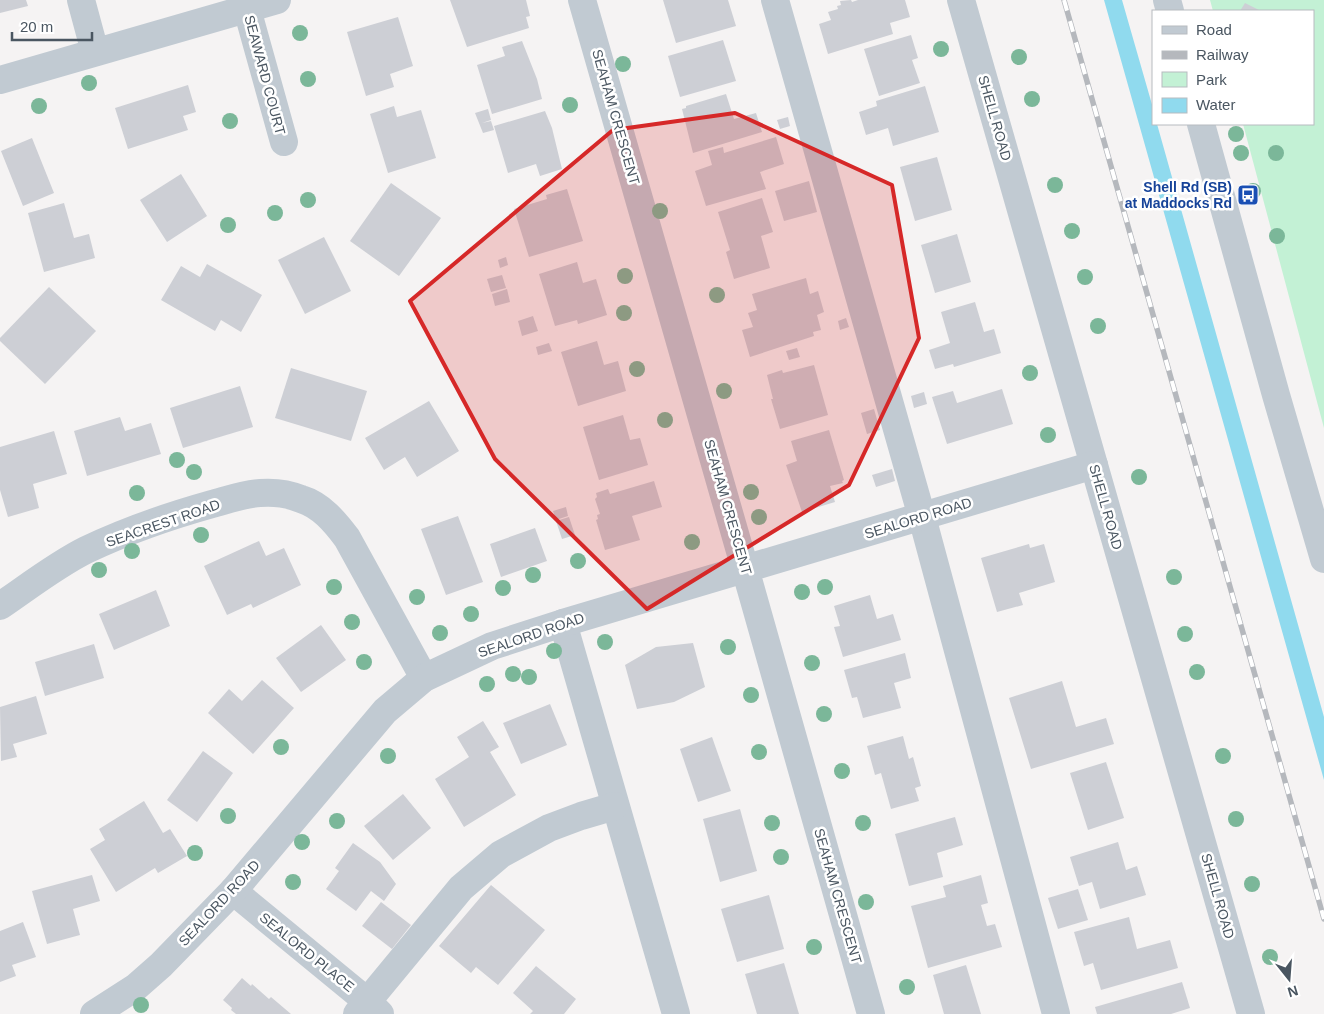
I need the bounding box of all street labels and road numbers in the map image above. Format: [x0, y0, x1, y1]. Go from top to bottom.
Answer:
street label: SEAWARD COURT [241, 13, 289, 137]
street label: SEAHAM CRESCENT [589, 47, 643, 187]
street label: SHELL ROAD [975, 73, 1015, 163]
street label: SEAHAM CRESCENT [701, 437, 755, 577]
street label: SHELL ROAD [1086, 462, 1126, 552]
street label: SEALORD ROAD [862, 494, 974, 542]
street label: SEACREST ROAD [104, 496, 222, 550]
street label: SEALORD ROAD [476, 609, 586, 661]
street label: SEAHAM CRESCENT [811, 826, 865, 966]
street label: SHELL ROAD [1198, 851, 1238, 941]
street label: SEALORD ROAD [175, 857, 263, 949]
street label: SEALORD PLACE [257, 909, 357, 995]

